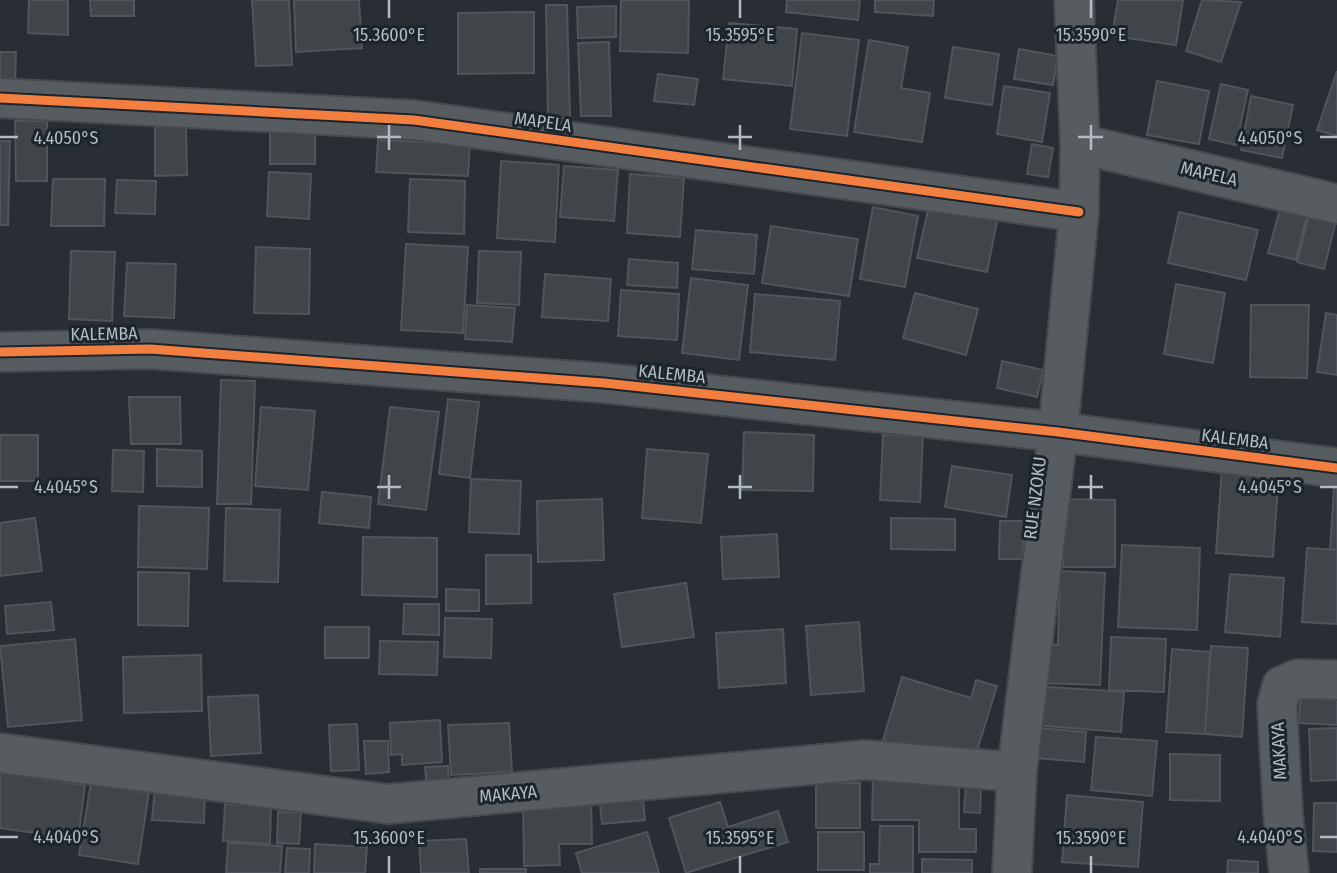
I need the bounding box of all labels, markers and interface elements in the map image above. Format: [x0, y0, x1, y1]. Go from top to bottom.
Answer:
text: 15.3600°E [353, 24, 425, 46]
text: 15.3595°E [705, 24, 775, 46]
text: 15.3590°E [1056, 24, 1126, 46]
street label: MAPELA [513, 107, 574, 137]
text: 4.4050°S [33, 127, 99, 149]
text: 4.4050°S [1237, 127, 1303, 149]
street label: MAPELA [1178, 157, 1240, 191]
street label: KALEMBA [70, 322, 138, 346]
street label: KALEMBA [637, 360, 707, 389]
street label: KALEMBA [1200, 424, 1270, 454]
street label: RUE NZOKU [1019, 455, 1051, 541]
text: 4.4045°S [34, 476, 98, 498]
text: 4.4045°S [1238, 476, 1302, 498]
street label: MAKAYA [1266, 721, 1292, 781]
street label: MAKAYA [478, 780, 538, 807]
text: 4.4040°S [33, 826, 99, 848]
text: 4.4040°S [1237, 826, 1303, 848]
text: 15.3600°E [353, 827, 425, 849]
text: 15.3595°E [705, 827, 775, 849]
text: 15.3590°E [1056, 827, 1126, 849]

